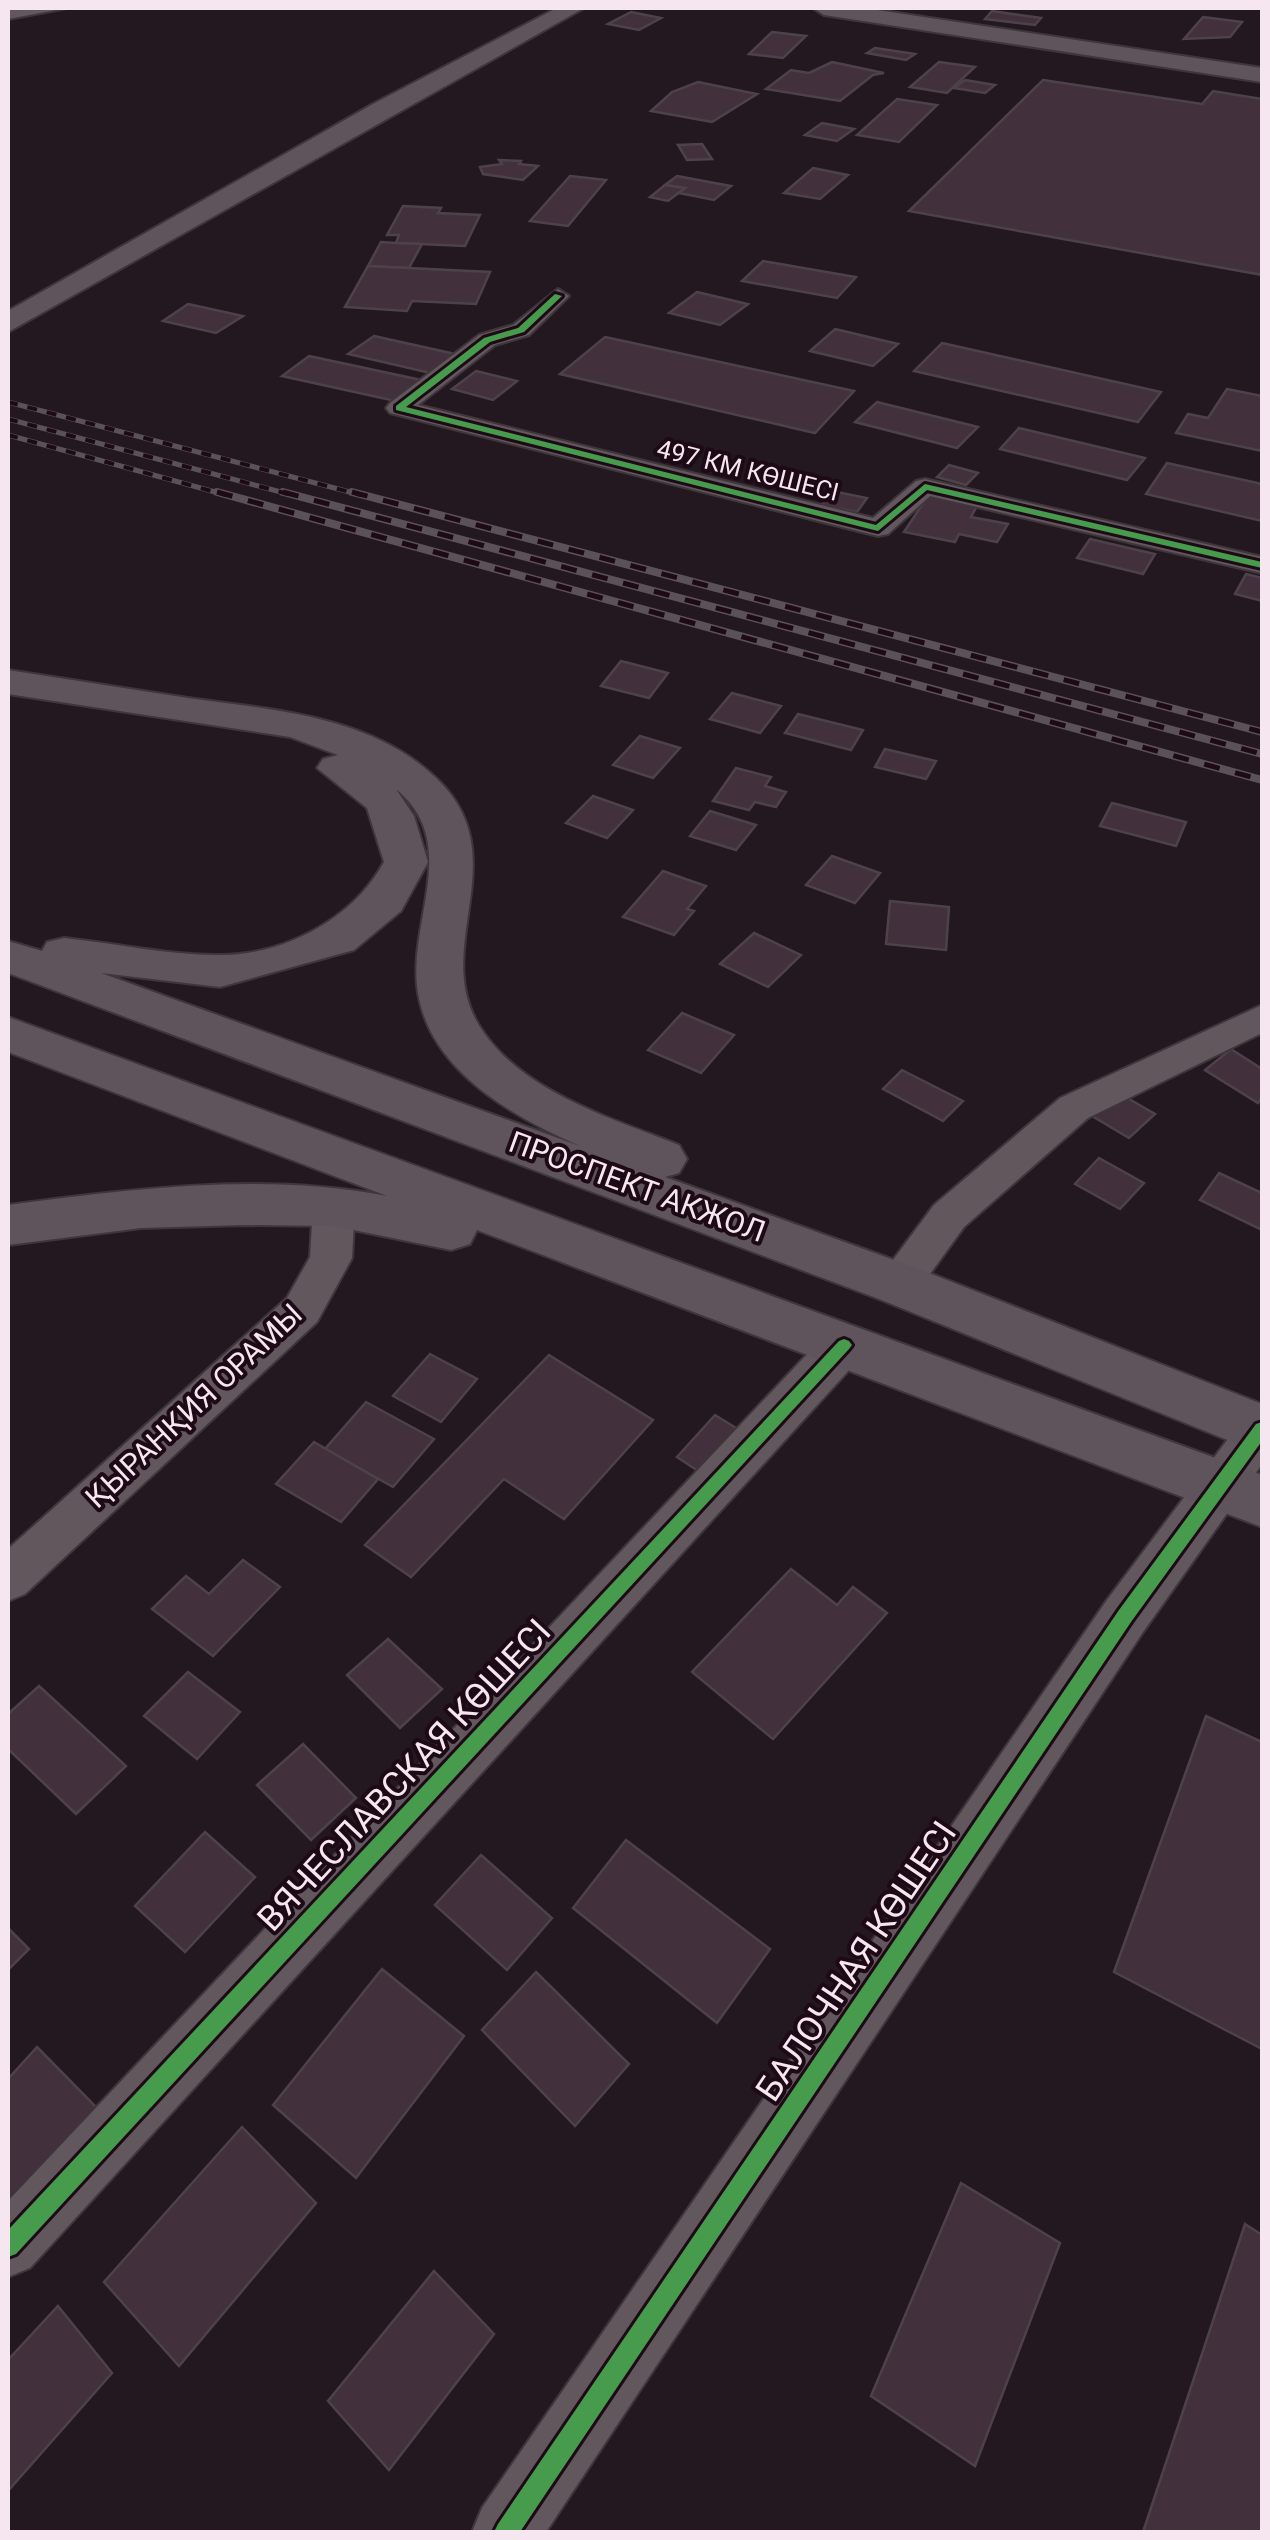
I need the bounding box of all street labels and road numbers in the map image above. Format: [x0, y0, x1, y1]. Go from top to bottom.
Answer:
street label: 497 КМ КӨШЕСІ [654, 434, 842, 507]
street label: ПРОСПЕКТ АКЖОЛ [504, 1124, 770, 1249]
street label: ҚЫРАНҚИЯ ОРАМЫ [78, 1296, 309, 1515]
street label: ВЯЧЕСЛАВСКАЯ КӨШЕСІ [249, 1611, 559, 1939]
street label: БАЛОЧНАЯ КӨШЕСІ [748, 1814, 965, 2109]

